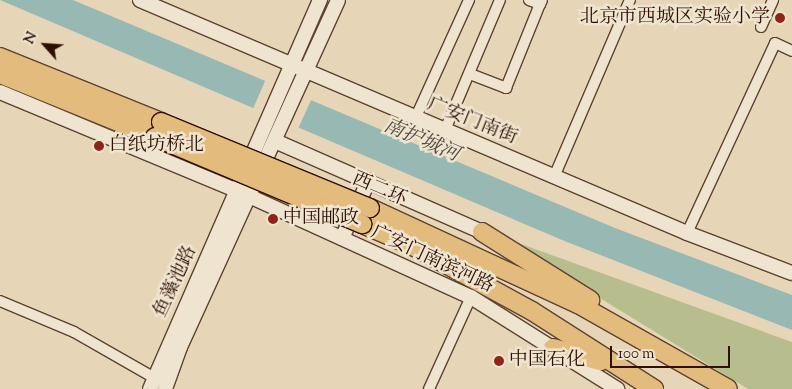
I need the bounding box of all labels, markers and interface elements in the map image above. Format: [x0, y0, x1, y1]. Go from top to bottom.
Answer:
place label: 北京市西城区实验小学 [580, 7, 770, 29]
marker: 北京市西城区实验小学 [774, 12, 786, 24]
north arrow [20, 20, 70, 70]
text: N [20, 29, 43, 48]
street label: 广安门南街 [424, 94, 520, 150]
water label: 南护城河 [379, 114, 463, 168]
place label: 白纸坊桥北 [109, 135, 204, 157]
marker: 白纸坊桥北 [93, 140, 105, 152]
street label: 西二环 [348, 168, 410, 212]
place label: 中国邮政 [283, 208, 359, 230]
marker: 中国邮政 [267, 213, 279, 225]
street label: 广安门南滨河路 [367, 222, 497, 298]
street label: 鱼藻池路 [150, 243, 202, 321]
scale bar [612, 336, 732, 368]
text: 100 m [618, 344, 654, 365]
place label: 中国石化 [509, 350, 585, 372]
marker: 中国石化 [493, 355, 505, 367]

